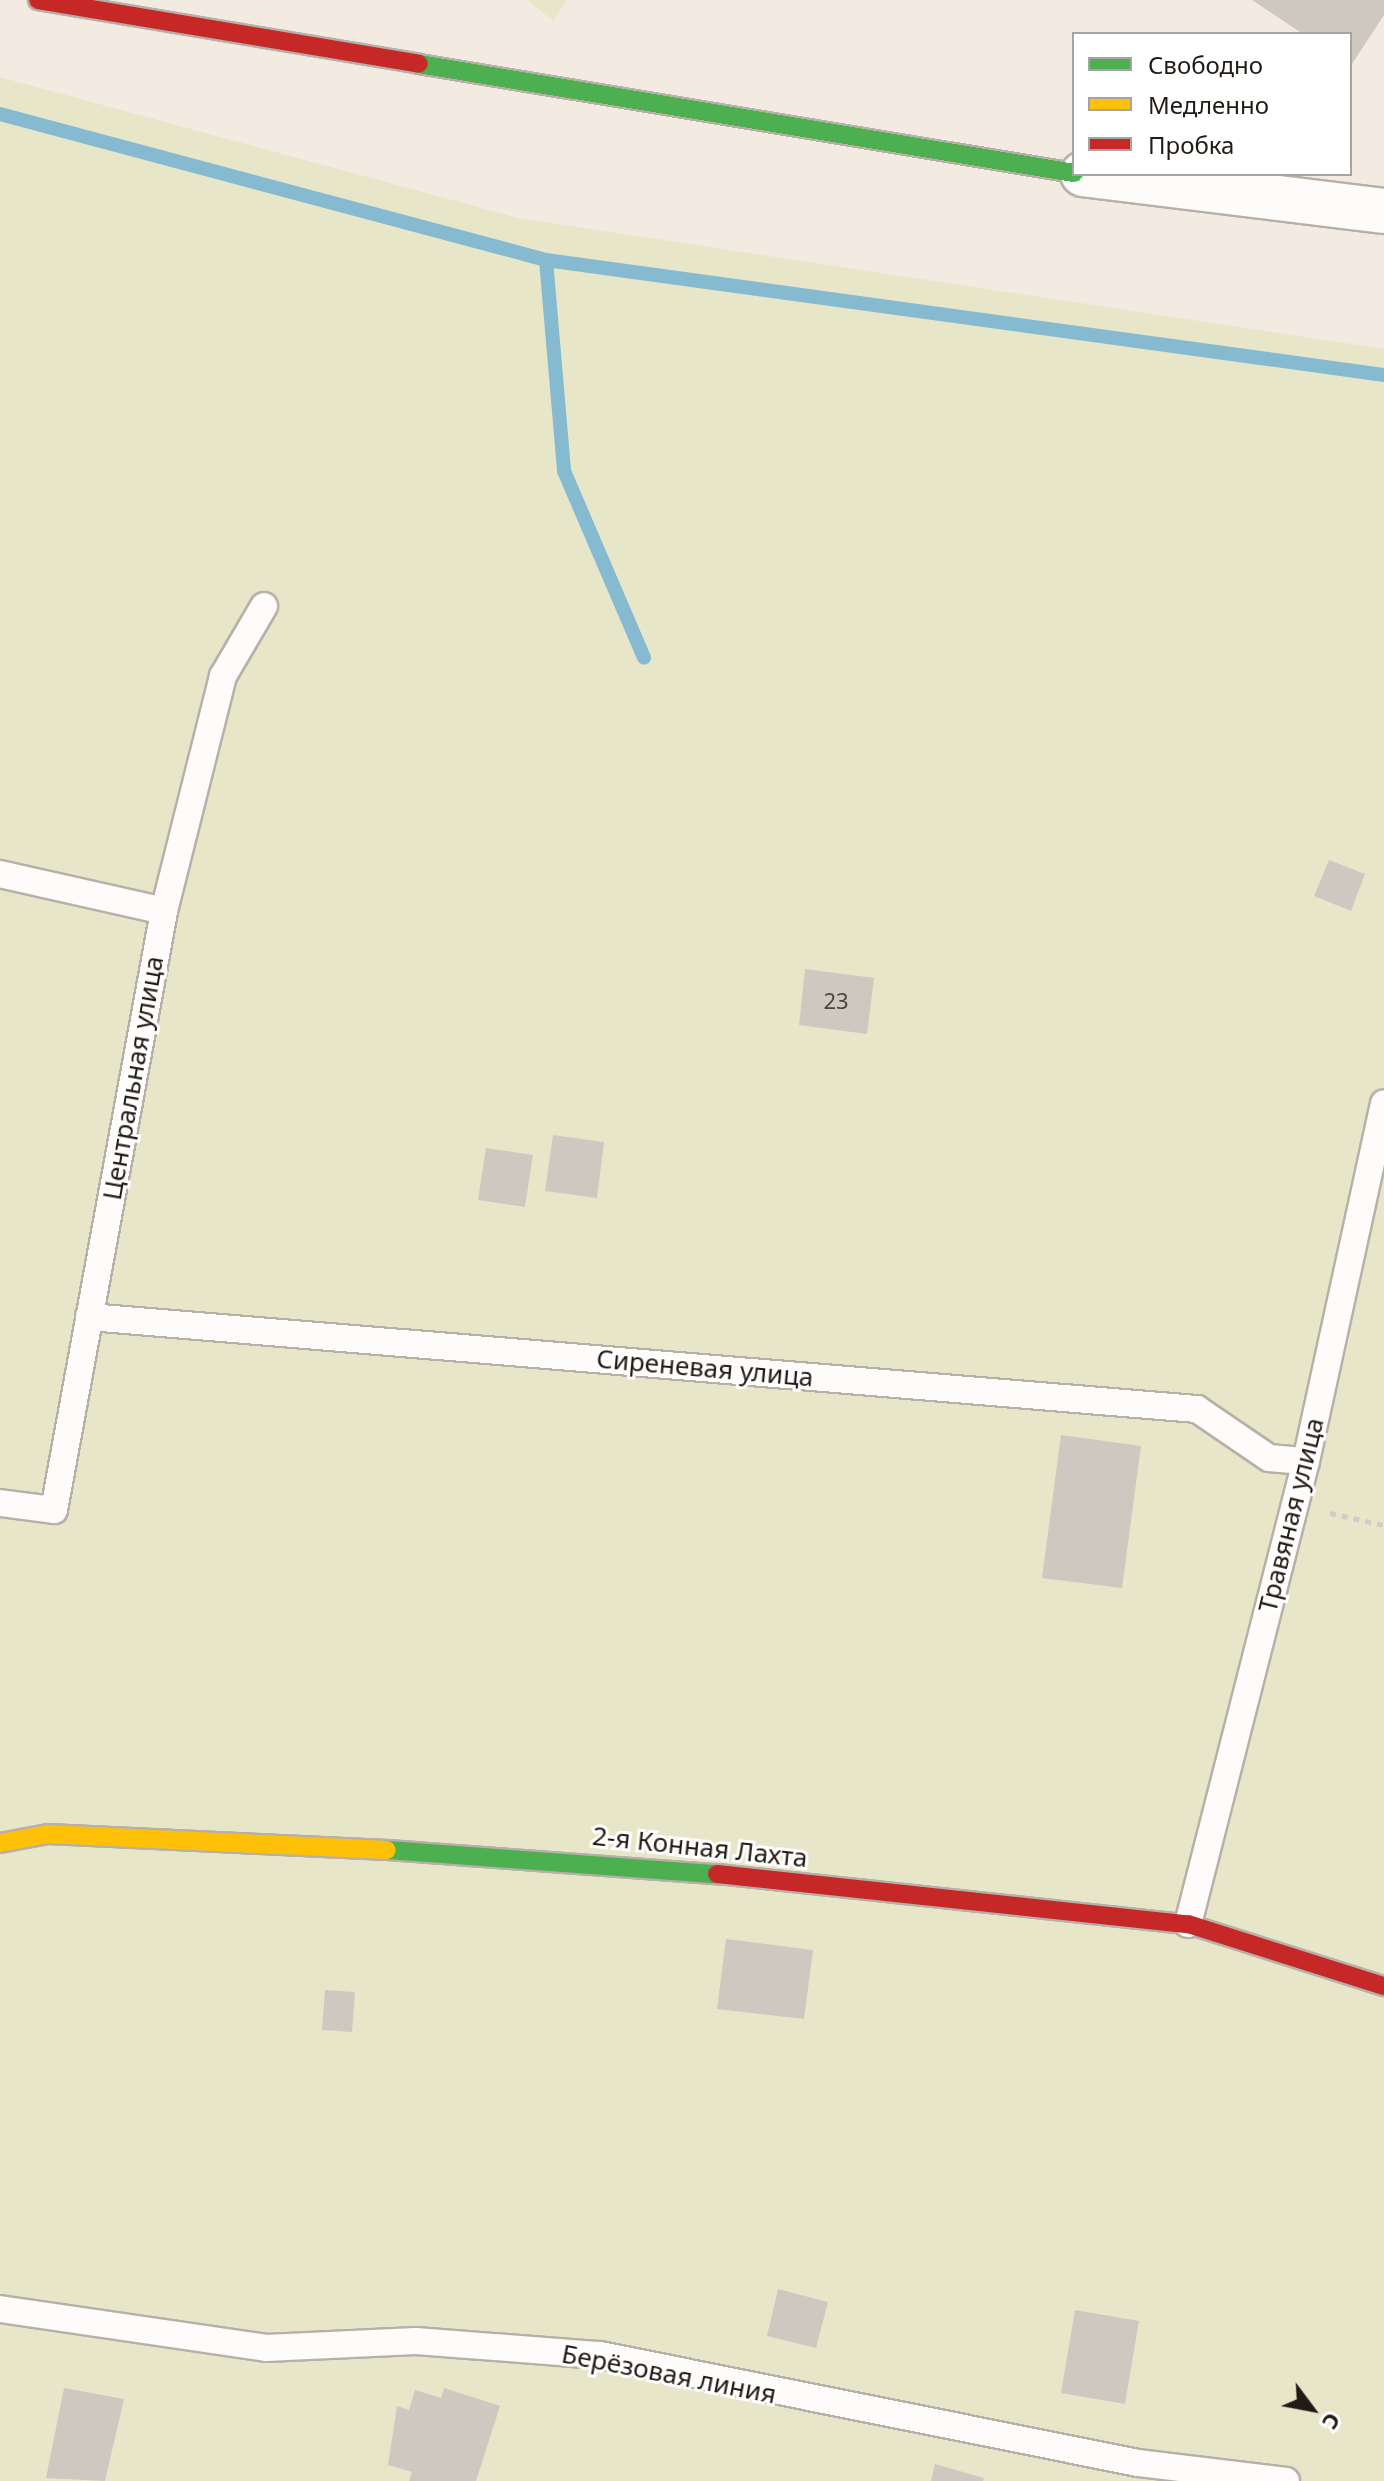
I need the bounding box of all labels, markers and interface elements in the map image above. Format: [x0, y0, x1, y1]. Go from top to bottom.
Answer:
legend [1072, 32, 1352, 176]
text: Свободно [1148, 48, 1263, 81]
text: Медленно [1148, 88, 1269, 121]
text: Пробка [1148, 128, 1234, 161]
street label: Центральная улица [96, 954, 170, 1202]
house number: 23 [823, 988, 849, 1014]
street label: Сиреневая улица [595, 1343, 815, 1393]
street label: Травяная улица [1252, 1414, 1330, 1616]
street label: 2-я Конная Лахта [591, 1820, 809, 1874]
street label: Берёзовая линия [559, 2338, 779, 2410]
north arrow [1272, 2369, 1352, 2449]
text: С [1316, 2408, 1349, 2436]

